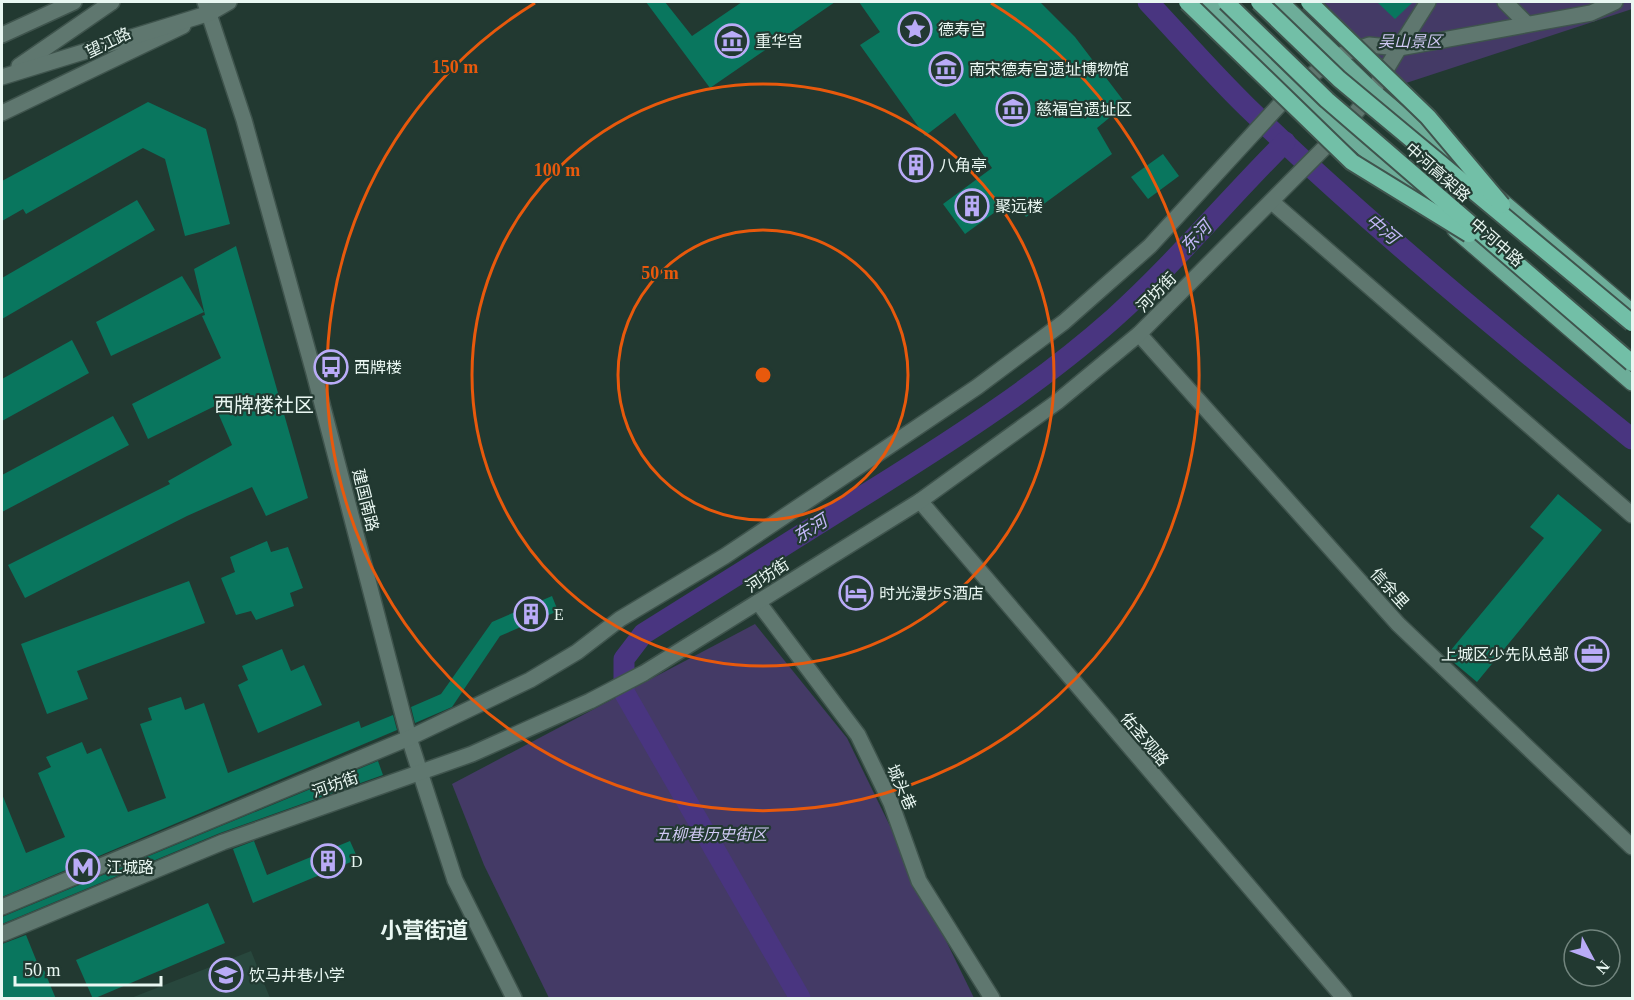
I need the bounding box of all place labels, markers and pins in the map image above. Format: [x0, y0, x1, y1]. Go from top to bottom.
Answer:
place icon: 德寿宫 [897, 11, 933, 47]
place label: 德寿宫 [938, 21, 986, 38]
museum icon: 重华宫 [714, 23, 750, 59]
place label: 重华宫 [755, 33, 803, 50]
museum icon: 南宋德寿宫遗址博物馆 [928, 51, 964, 87]
place label: 南宋德寿宫遗址博物馆 [969, 61, 1129, 78]
museum icon: 慈福宫遗址区 [995, 91, 1031, 127]
place label: 慈福宫遗址区 [1036, 101, 1132, 118]
building icon: 八角亭 [898, 147, 934, 183]
place label: 八角亭 [939, 156, 987, 174]
building icon: 聚远楼 [954, 188, 990, 224]
place label: 聚远楼 [995, 198, 1043, 215]
bus stop icon: 西牌楼 [313, 349, 349, 385]
place label: 西牌楼 [354, 359, 402, 376]
centre of rings [753, 365, 773, 385]
hotel icon: 时光漫步S酒店 [838, 575, 874, 611]
place label: 时光漫步S酒店 [879, 585, 984, 602]
building icon: E [513, 596, 549, 632]
place label: E [554, 606, 564, 623]
office icon: 上城区少先队总部 [1574, 636, 1610, 672]
place label: 上城区少先队总部 [1441, 646, 1569, 663]
building icon: D [310, 843, 346, 879]
metro station icon: 江城路 [65, 849, 101, 885]
place label: D [351, 853, 363, 870]
place label: 江城路 [106, 859, 154, 876]
school or university icon: 饮马井巷小学 [208, 957, 244, 993]
place label: 饮马井巷小学 [249, 967, 345, 984]

